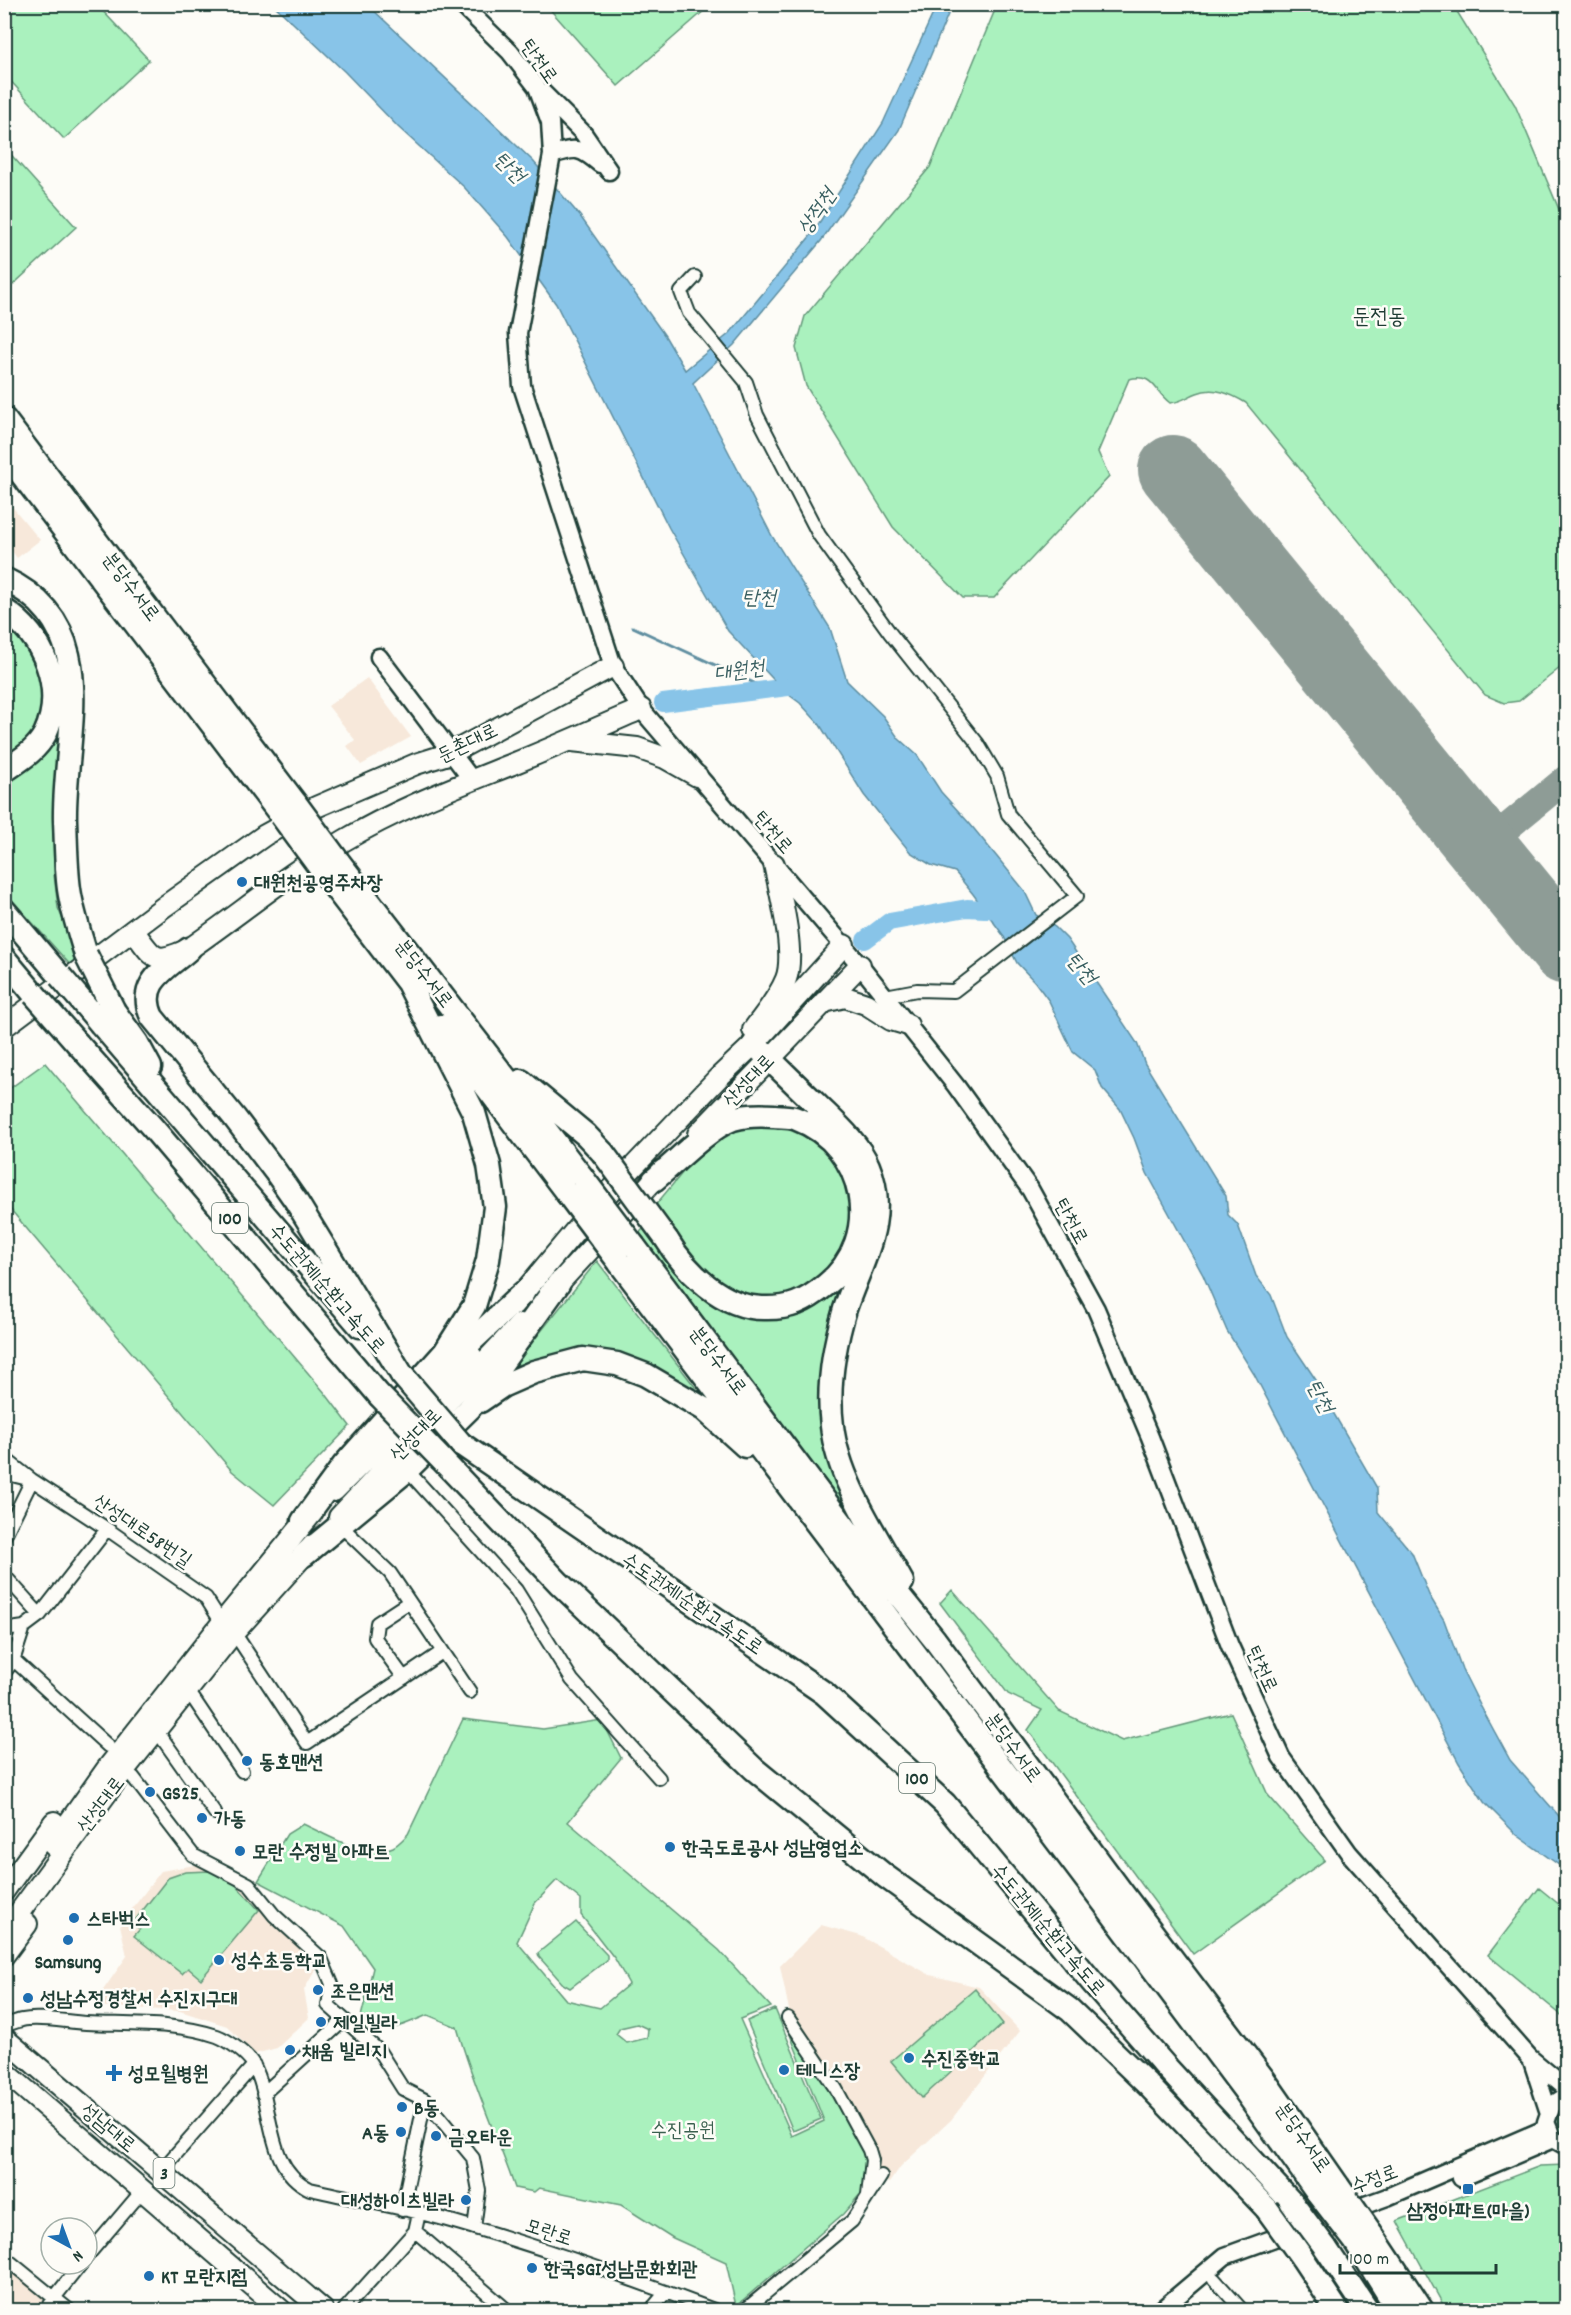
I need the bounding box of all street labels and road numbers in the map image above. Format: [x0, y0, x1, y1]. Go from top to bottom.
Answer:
street label: 탄천로 [512, 35, 563, 91]
street label: 분당수서로 [94, 547, 165, 628]
street label: 둔촌대로 [433, 718, 503, 771]
street label: 탄천로 [745, 807, 798, 861]
street label: 분당수서로 [387, 935, 458, 1015]
street label: 산성대로 [718, 1049, 782, 1115]
street label: 탄천로 [1045, 1195, 1093, 1250]
road number: 100 [212, 1203, 248, 1233]
street label: 수도권제1순환고속도로 [261, 1218, 391, 1362]
street label: 분당수서로 [681, 1321, 752, 1402]
street label: 산성대로 [385, 1403, 450, 1469]
street label: 산성대로58번길 [86, 1489, 196, 1576]
street label: 수도권제1순환고속도로 [615, 1548, 768, 1663]
street label: 탄천로 [1237, 1642, 1283, 1698]
street label: 분당수서로 [977, 1708, 1047, 1790]
road number: 100 [899, 1763, 935, 1793]
street label: 산성대로 [72, 1772, 133, 1840]
street label: 수도권제1순환고속도로 [983, 1859, 1111, 2003]
street label: 성남대로 [73, 2098, 141, 2161]
street label: 분당수서로 [1267, 2098, 1336, 2180]
road number: 3 [154, 2158, 174, 2188]
street label: 수정로 [1348, 2159, 1403, 2203]
street label: 모란로 [521, 2213, 575, 2255]

